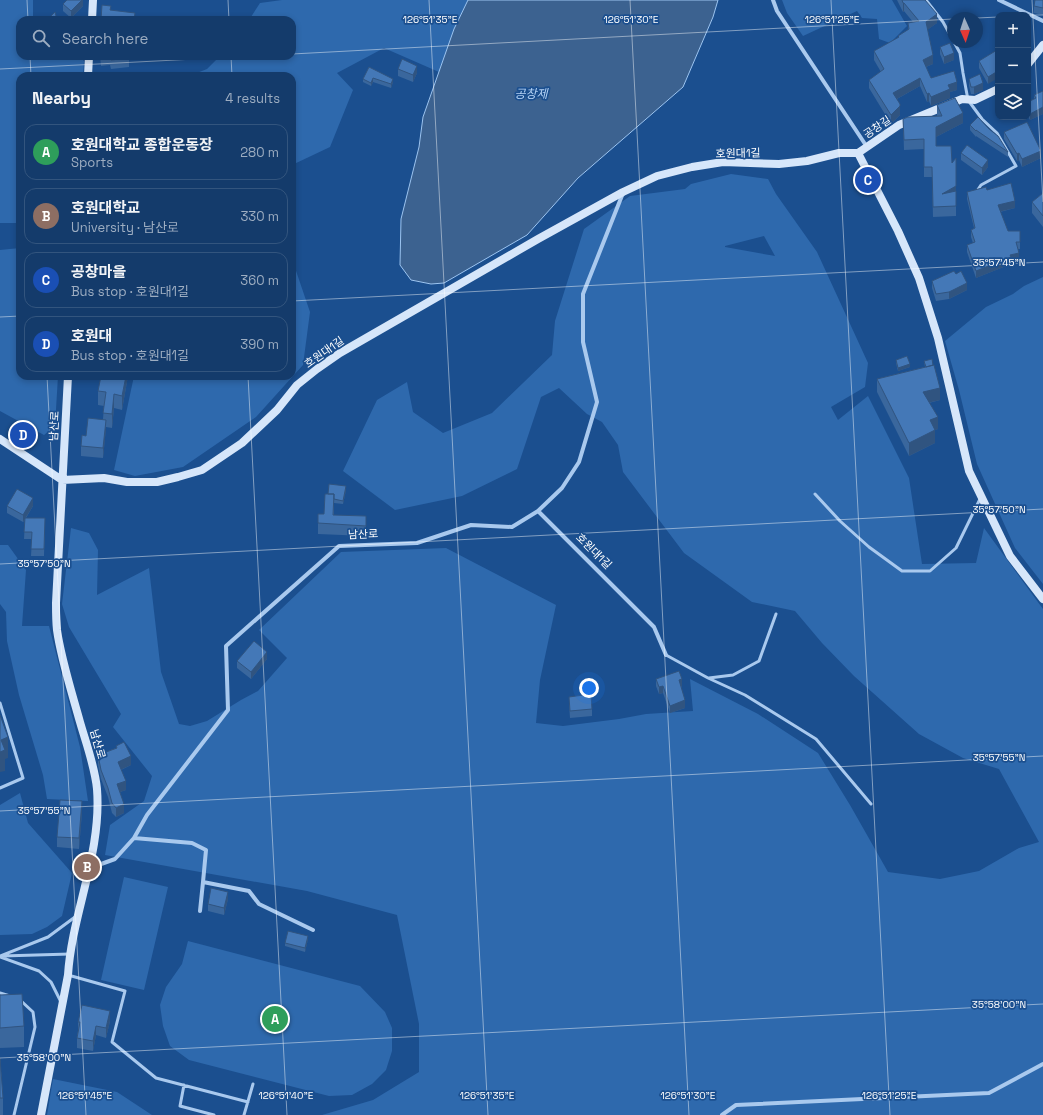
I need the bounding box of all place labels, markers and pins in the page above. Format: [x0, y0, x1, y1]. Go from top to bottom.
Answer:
pin: C [855, 165, 881, 195]
pin: D [10, 420, 36, 450]
pin: B [74, 852, 100, 882]
pin: A [262, 1004, 288, 1034]

